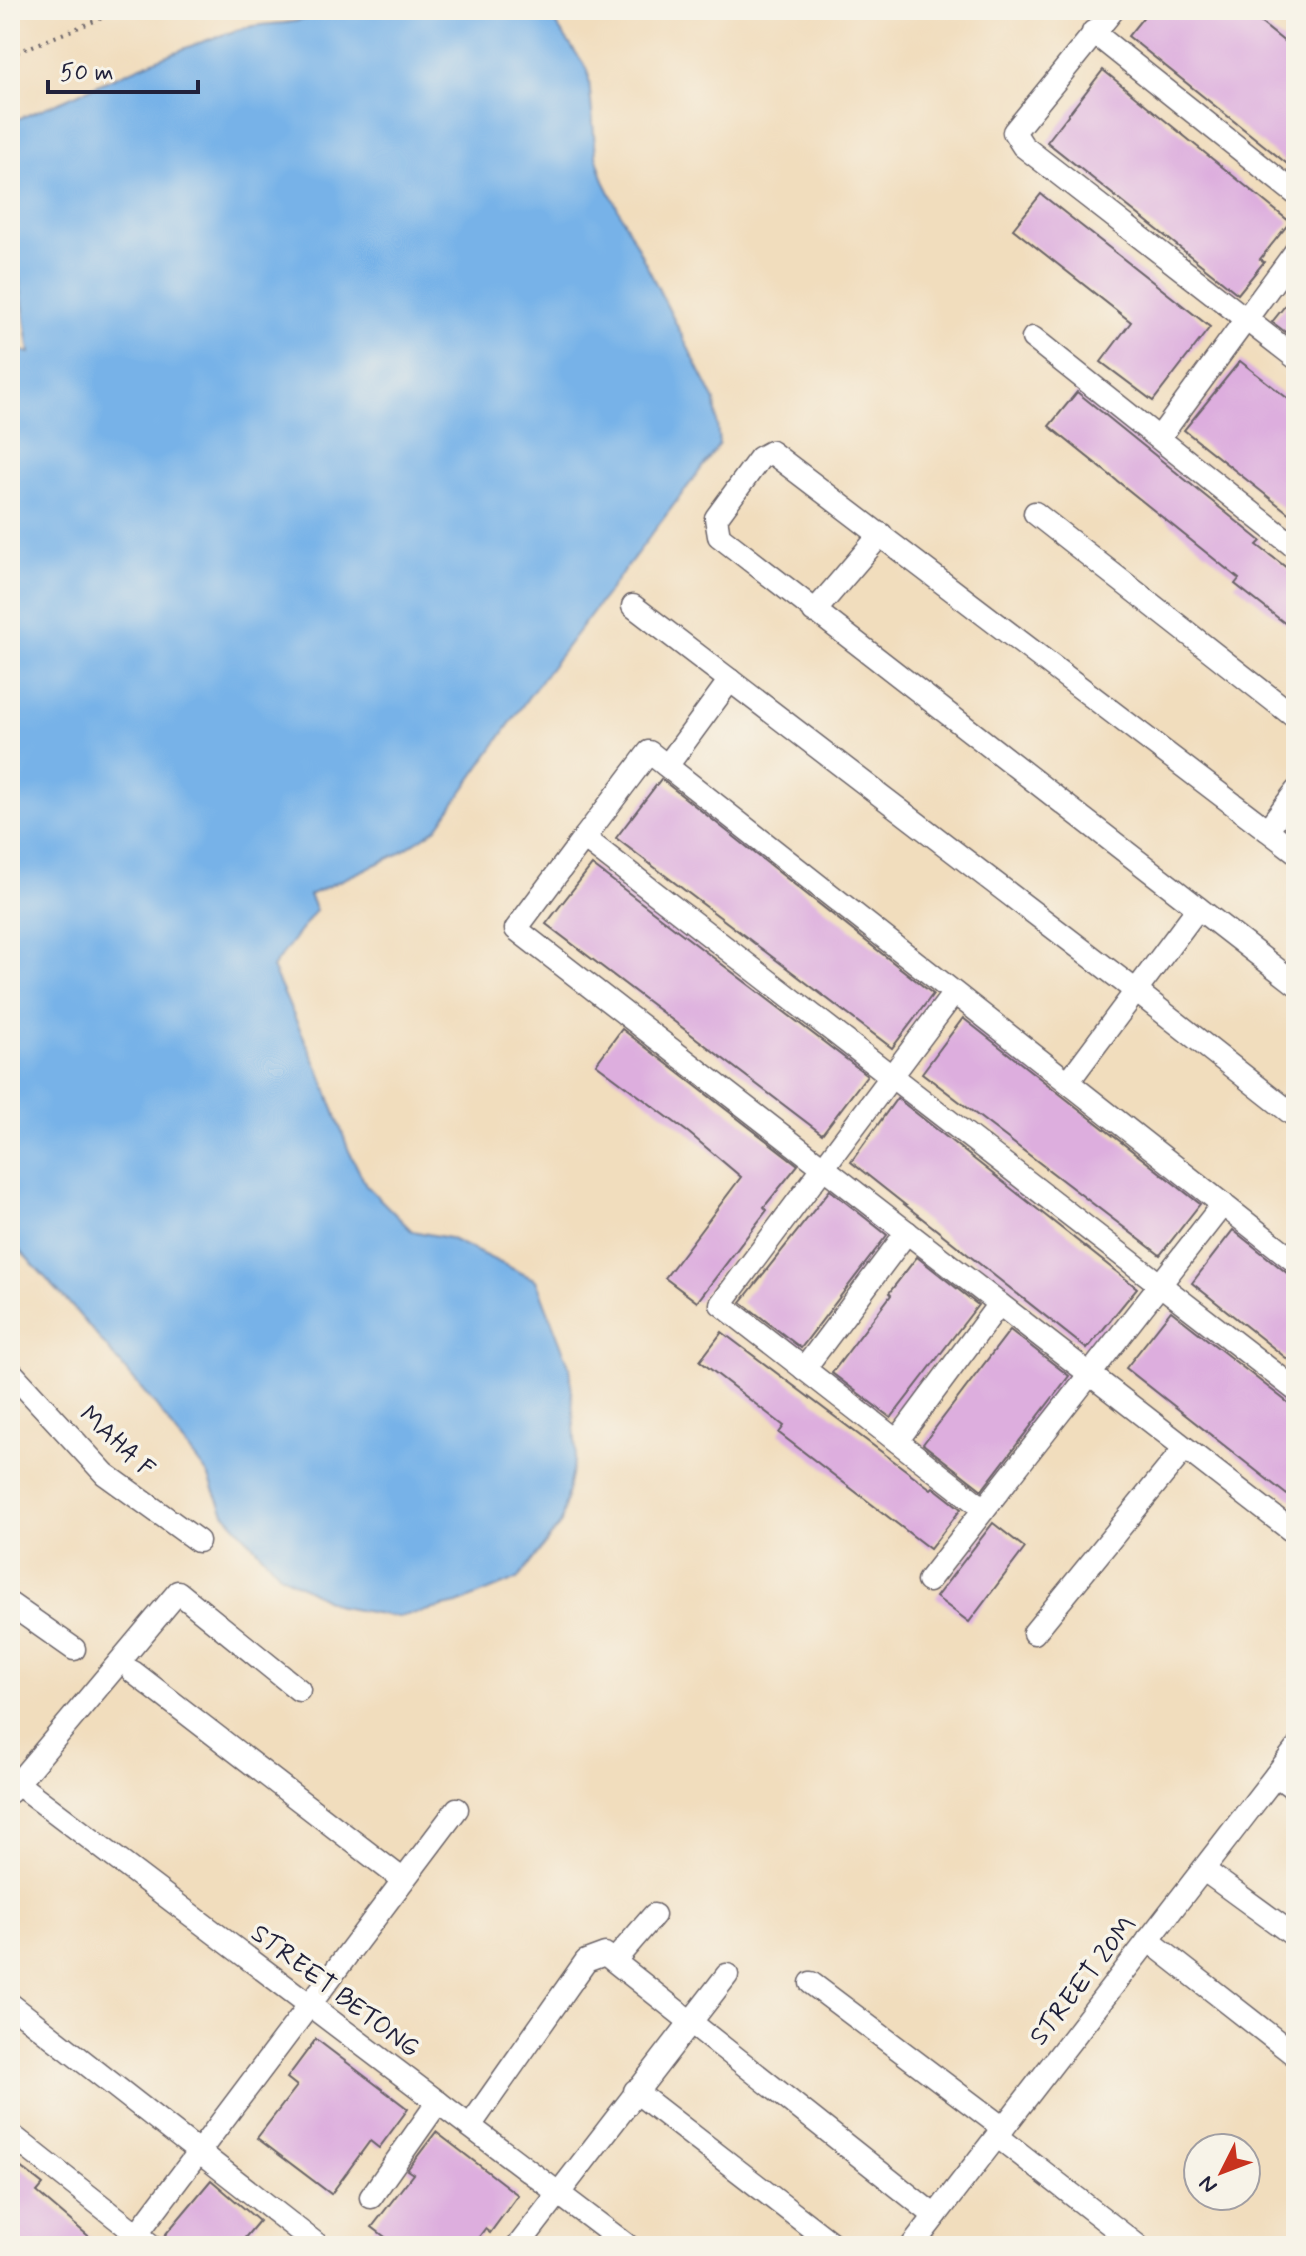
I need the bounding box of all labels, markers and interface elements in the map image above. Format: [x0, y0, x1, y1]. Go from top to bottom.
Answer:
scale bar [48, 44, 198, 94]
text: 50 m [60, 58, 114, 89]
street label: MAHA F [71, 1399, 162, 1486]
street label: STREET 20M [1022, 1910, 1145, 2053]
street label: STREET BETONG [244, 1917, 426, 2066]
north arrow [1182, 2132, 1262, 2212]
text: N [1193, 2169, 1224, 2199]

